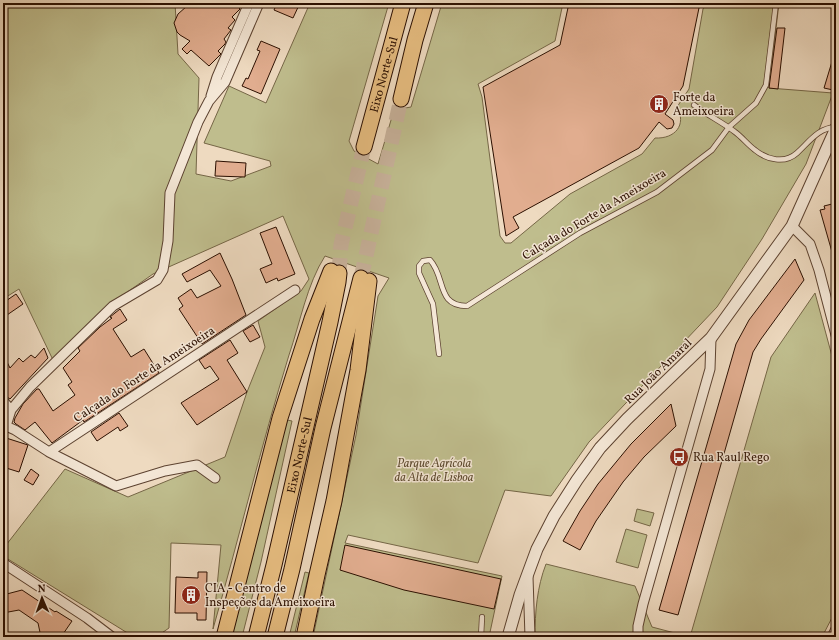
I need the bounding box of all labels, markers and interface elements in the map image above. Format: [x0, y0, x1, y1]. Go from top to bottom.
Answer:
street label: Eixo Norte-Sul [367, 35, 403, 115]
place label: Forte da Ameixoeira [673, 90, 734, 120]
building icon: Forte da Ameixoeira [648, 93, 670, 115]
street label: Calçada do Forte da Ameixoeira [520, 165, 670, 264]
street label: Calçada do Forte da Ameixoeira [71, 323, 218, 427]
street label: Rua João Amaral [621, 335, 696, 408]
street label: Eixo Norte-Sul [284, 415, 317, 495]
bus stop icon: Rua Raul Rego [668, 446, 690, 468]
place label: Rua Raul Rego [693, 450, 769, 466]
park label: Parque Agrícola da Alta de Lisboa [394, 456, 474, 486]
north arrow [22, 578, 62, 618]
place label: CIA - Centro de Inspeções da Ameixoeira [205, 581, 335, 611]
text: N [37, 582, 46, 597]
building icon: CIA - Centro de Inspeções da Ameixoeira [180, 584, 202, 606]

